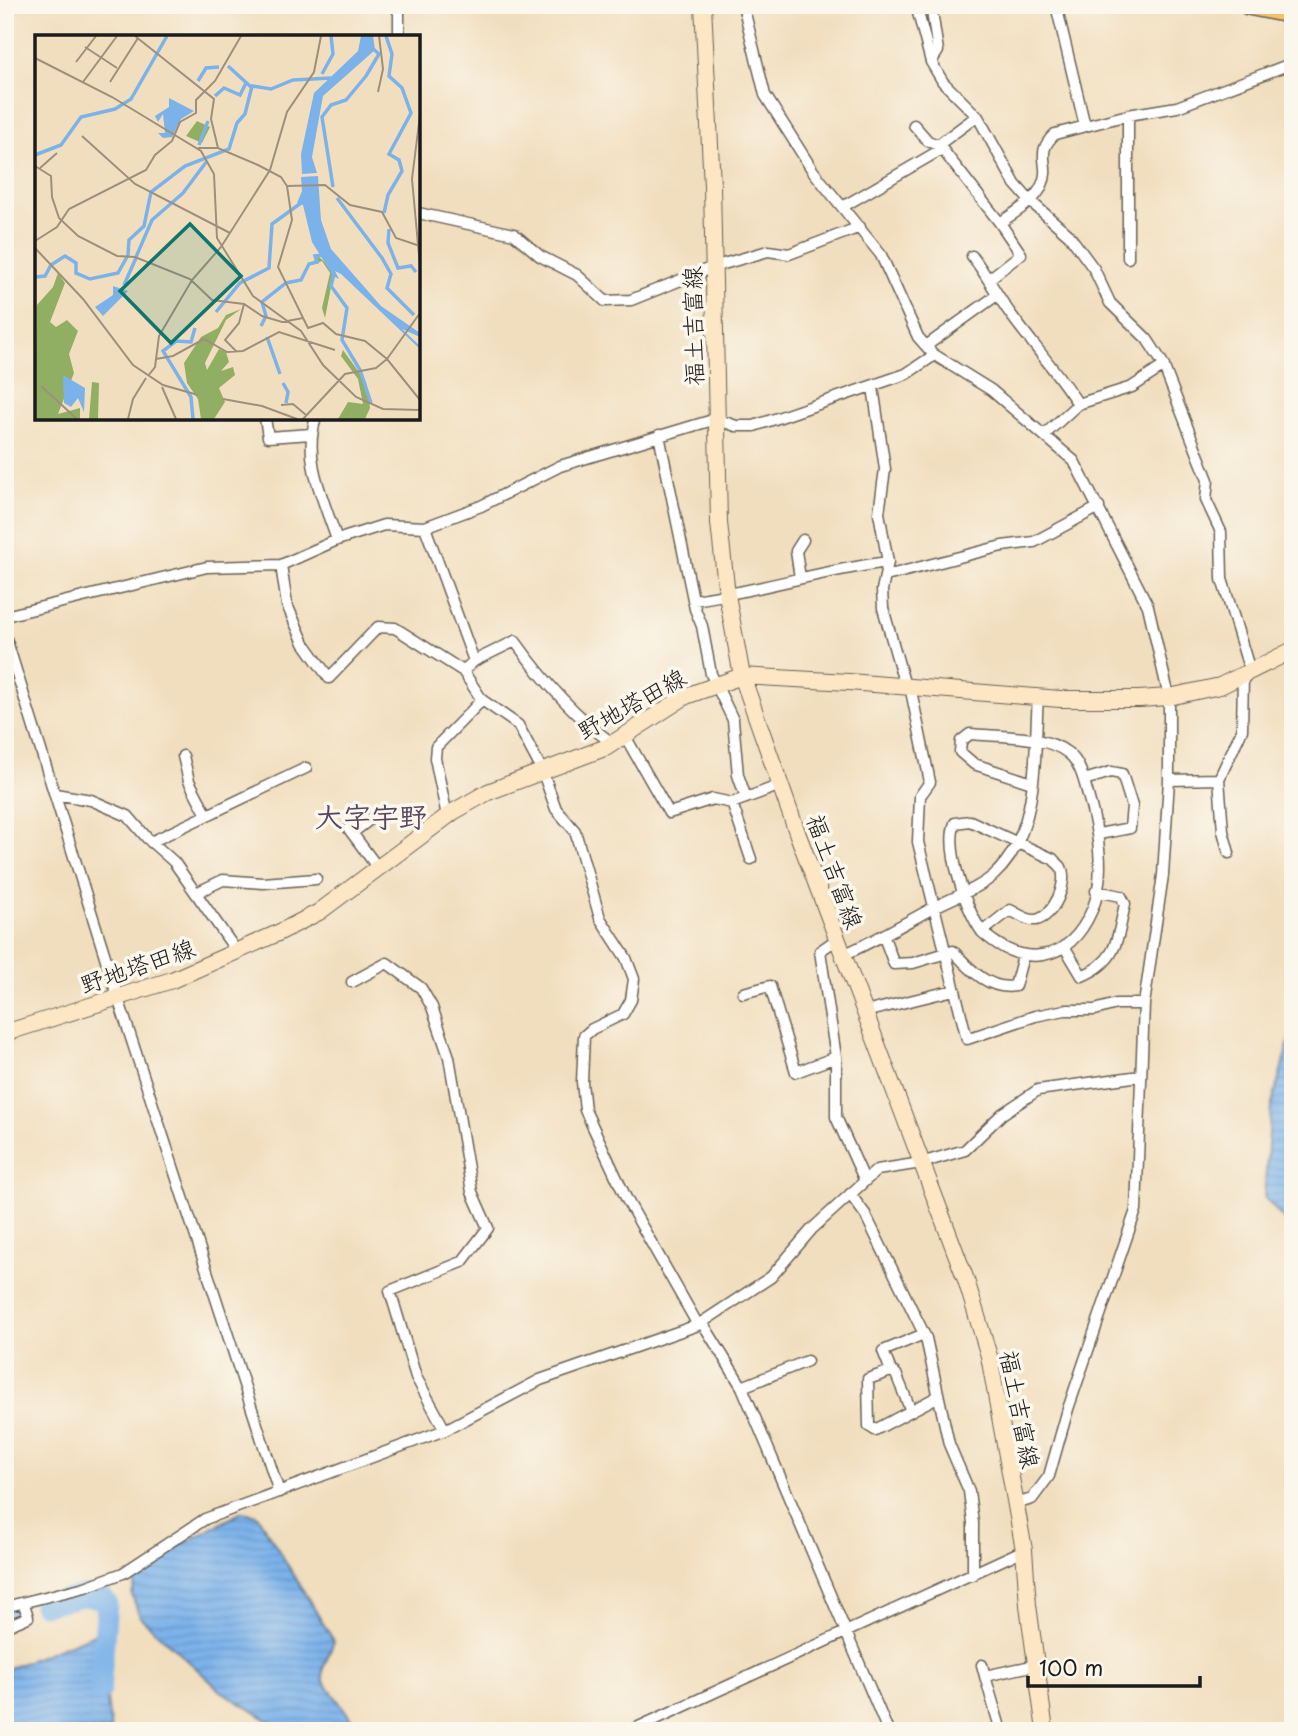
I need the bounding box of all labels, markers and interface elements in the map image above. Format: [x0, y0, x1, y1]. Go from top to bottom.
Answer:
inset map [35, 35, 420, 420]
street label: 福土吉富線 [673, 266, 711, 386]
street label: 野地塔田線 [570, 658, 692, 748]
district label: 大字宇野 [315, 794, 427, 837]
street label: 福土吉富線 [799, 808, 873, 934]
street label: 野地塔田線 [74, 928, 200, 1002]
street label: 福土吉富線 [992, 1347, 1050, 1471]
scale bar [1028, 1645, 1200, 1689]
text: 100 m [1039, 1651, 1103, 1683]

